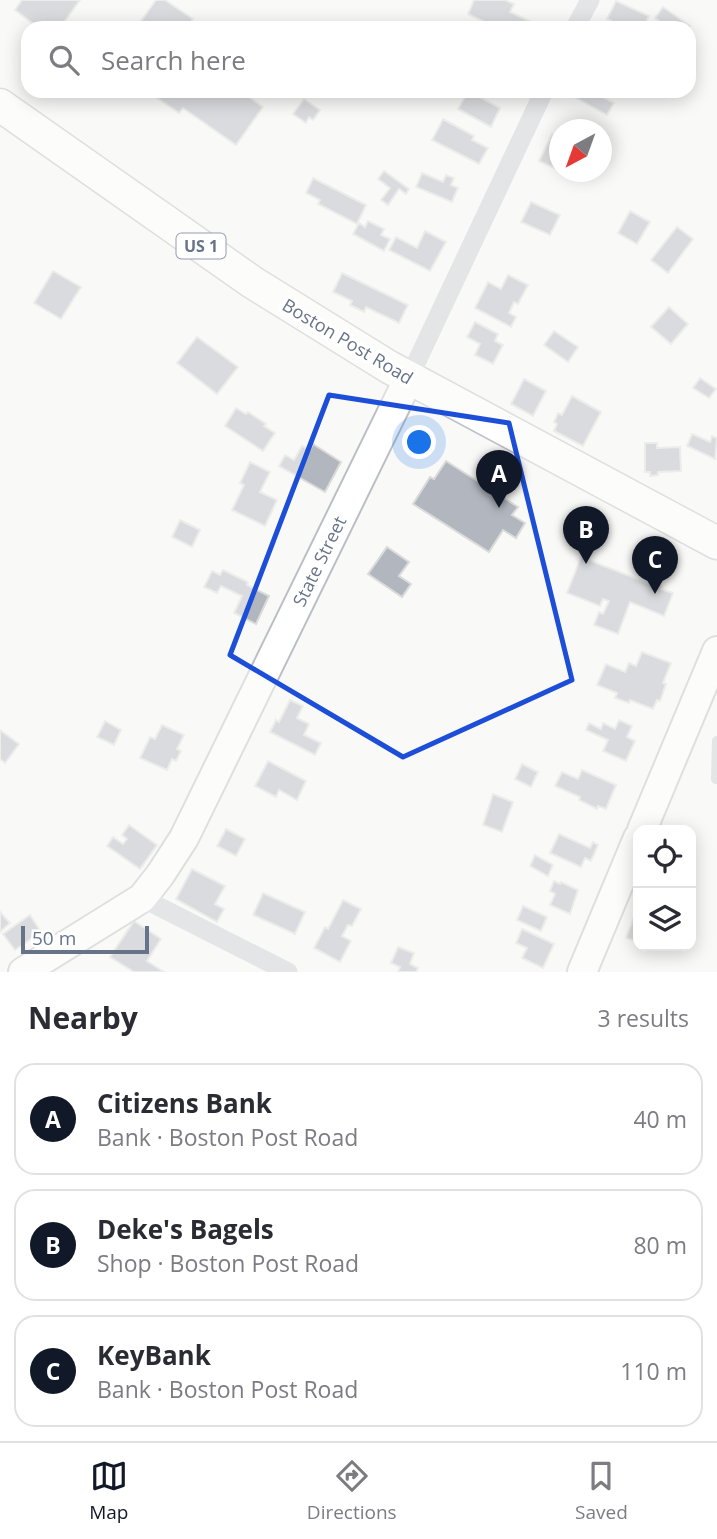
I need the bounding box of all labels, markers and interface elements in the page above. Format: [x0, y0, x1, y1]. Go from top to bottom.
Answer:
search box [21, 21, 696, 98]
icon: search [45, 41, 83, 79]
text: Search here [101, 42, 246, 78]
north arrow [549, 119, 612, 182]
road number: US 1 [176, 234, 226, 258]
street label: Boston Post Road [278, 293, 418, 389]
your location [402, 425, 436, 459]
pin: A [476, 450, 522, 508]
pin: B [563, 506, 609, 564]
street label: State Street [287, 512, 351, 610]
pin: C [632, 536, 678, 594]
map controls [633, 825, 696, 951]
button: locate [633, 825, 696, 888]
button: layers [633, 888, 696, 951]
scale bar [21, 923, 149, 955]
text: 50 m [32, 925, 76, 951]
text: Nearby [28, 997, 138, 1038]
text: 3 results [598, 1002, 689, 1034]
text: Citizens Bank [97, 1085, 272, 1121]
text: A [45, 1103, 61, 1135]
text: 40 m [633, 1103, 687, 1135]
text: Bank · Boston Post Road [97, 1121, 358, 1153]
text: Deke's Bagels [97, 1211, 274, 1247]
text: B [45, 1229, 61, 1261]
text: 80 m [633, 1229, 687, 1261]
text: Shop · Boston Post Road [97, 1247, 359, 1279]
text: KeyBank [97, 1337, 211, 1373]
text: C [46, 1355, 60, 1387]
text: 110 m [620, 1355, 687, 1387]
text: Bank · Boston Post Road [97, 1373, 358, 1405]
tab: Map [89, 1457, 128, 1525]
tab: Directions [307, 1457, 397, 1525]
tab: Saved [575, 1457, 628, 1525]

